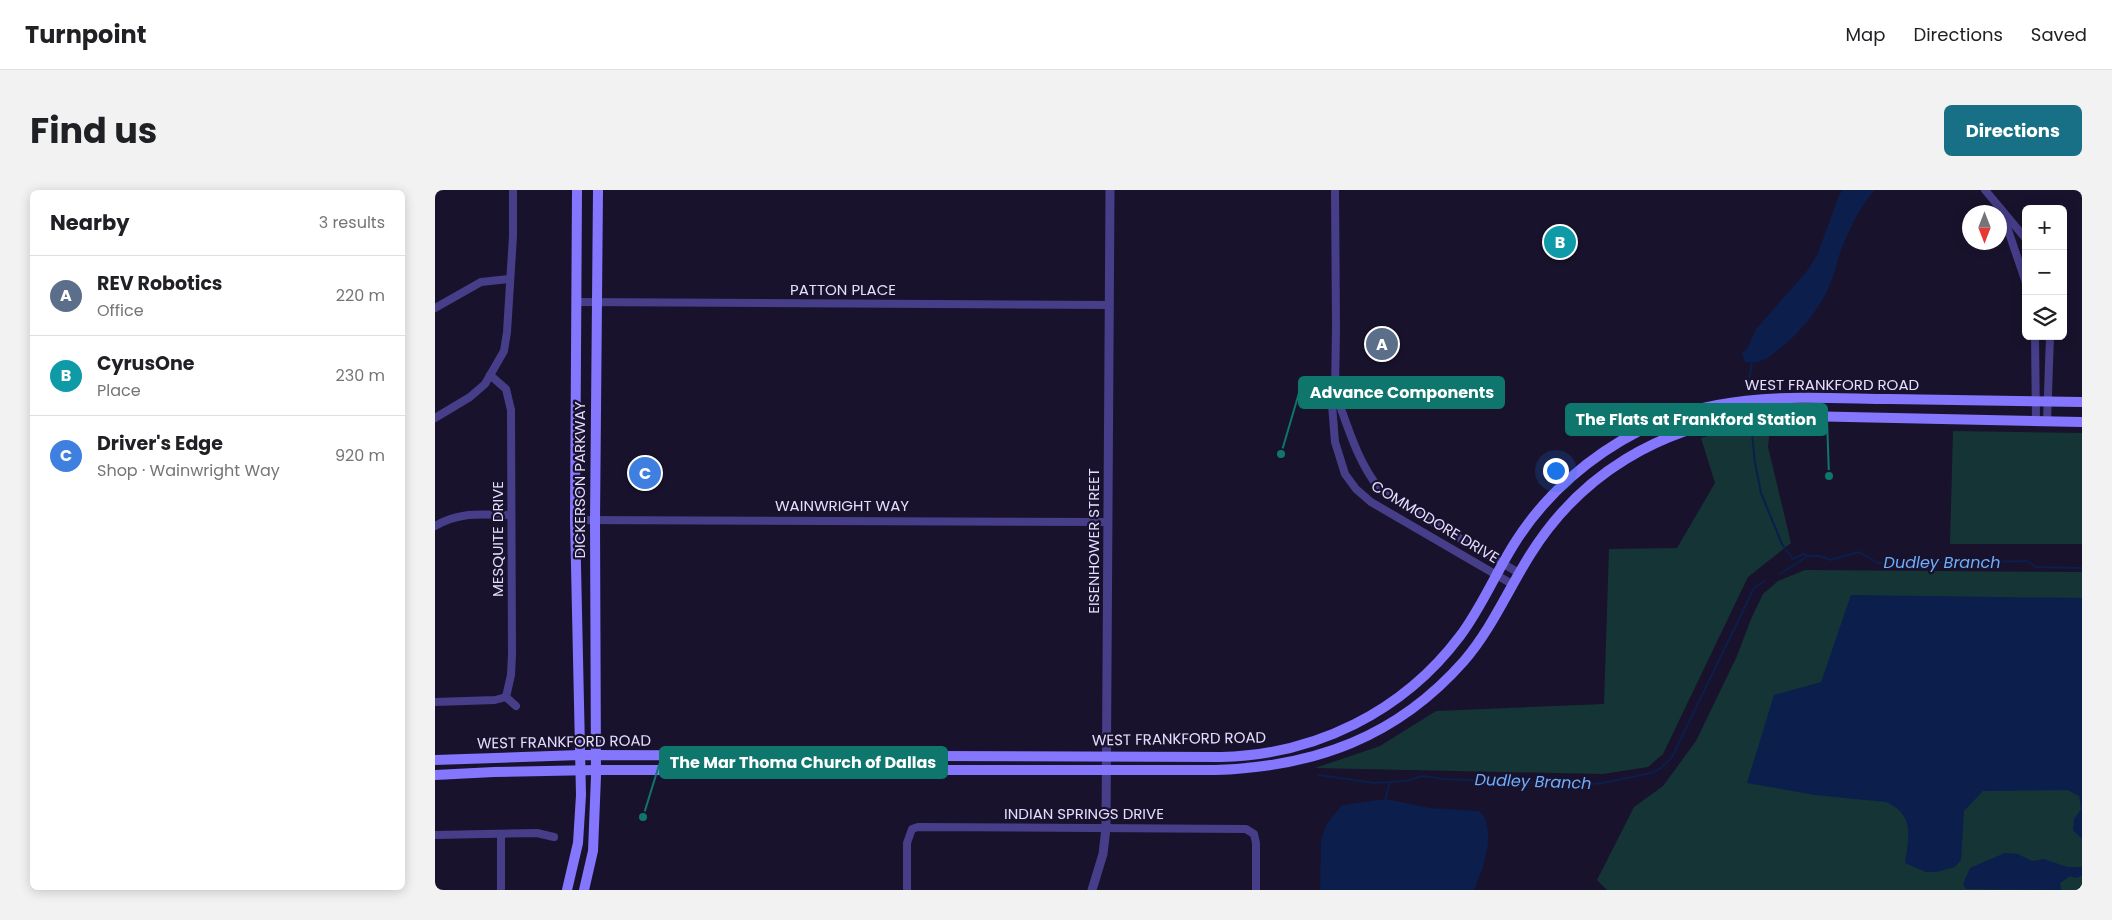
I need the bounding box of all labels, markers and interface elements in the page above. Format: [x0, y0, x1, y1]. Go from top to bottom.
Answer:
text: Turnpoint [25, 18, 146, 51]
text: Map [1846, 22, 1885, 47]
text: Directions [1913, 22, 2003, 47]
text: Saved [2031, 22, 2087, 47]
button: Directions [1944, 105, 2082, 156]
text: Find us [30, 106, 157, 155]
north arrow [1962, 205, 2007, 250]
map controls [2022, 205, 2067, 340]
button: + [2022, 205, 2067, 250]
text: Nearby [50, 208, 130, 237]
text: 3 results [319, 211, 385, 234]
pin: B [1544, 223, 1576, 261]
button: − [2022, 250, 2067, 295]
text: REV Robotics [97, 270, 222, 297]
street label: PATTON PLACE [790, 279, 896, 300]
text: A [60, 284, 72, 307]
text: 220 m [336, 284, 385, 307]
button: layers [2022, 295, 2067, 340]
text: Office [97, 299, 144, 322]
pin: A [1366, 325, 1398, 363]
text: CyrusOne [97, 350, 194, 377]
text: B [61, 364, 71, 387]
text: 230 m [336, 364, 385, 387]
street label: WEST FRANKFORD ROAD [1745, 374, 1919, 395]
callout: Advance Components [1299, 377, 1504, 408]
text: Place [97, 379, 141, 402]
text: Advance Components [1310, 381, 1494, 404]
street label: DICKERSON PARKWAY [569, 401, 590, 559]
callout: The Flats at Frankford Station [1566, 404, 1827, 435]
text: The Flats at Frankford Station [1576, 408, 1816, 431]
text: Driver's Edge [97, 430, 223, 457]
text: C [60, 444, 72, 467]
text: 920 m [335, 444, 385, 467]
pin: C [629, 454, 661, 492]
your location [1543, 458, 1569, 484]
text: Shop · Wainwright Way [97, 459, 280, 482]
street label: EISENHOWER STREET [1083, 468, 1104, 614]
street label: COMMODORE DRIVE [1368, 475, 1503, 568]
street label: MESQUITE DRIVE [487, 481, 508, 597]
street label: WAINWRIGHT WAY [775, 495, 909, 516]
water label: Dudley Branch [1884, 551, 2000, 574]
street label: WEST FRANKFORD ROAD [1092, 726, 1266, 751]
street label: WEST FRANKFORD ROAD [477, 729, 651, 754]
callout: The Mar Thoma Church of Dallas [660, 747, 947, 778]
text: The Mar Thoma Church of Dallas [670, 751, 936, 774]
water label: Dudley Branch [1474, 768, 1592, 795]
street label: INDIAN SPRINGS DRIVE [1004, 803, 1164, 824]

